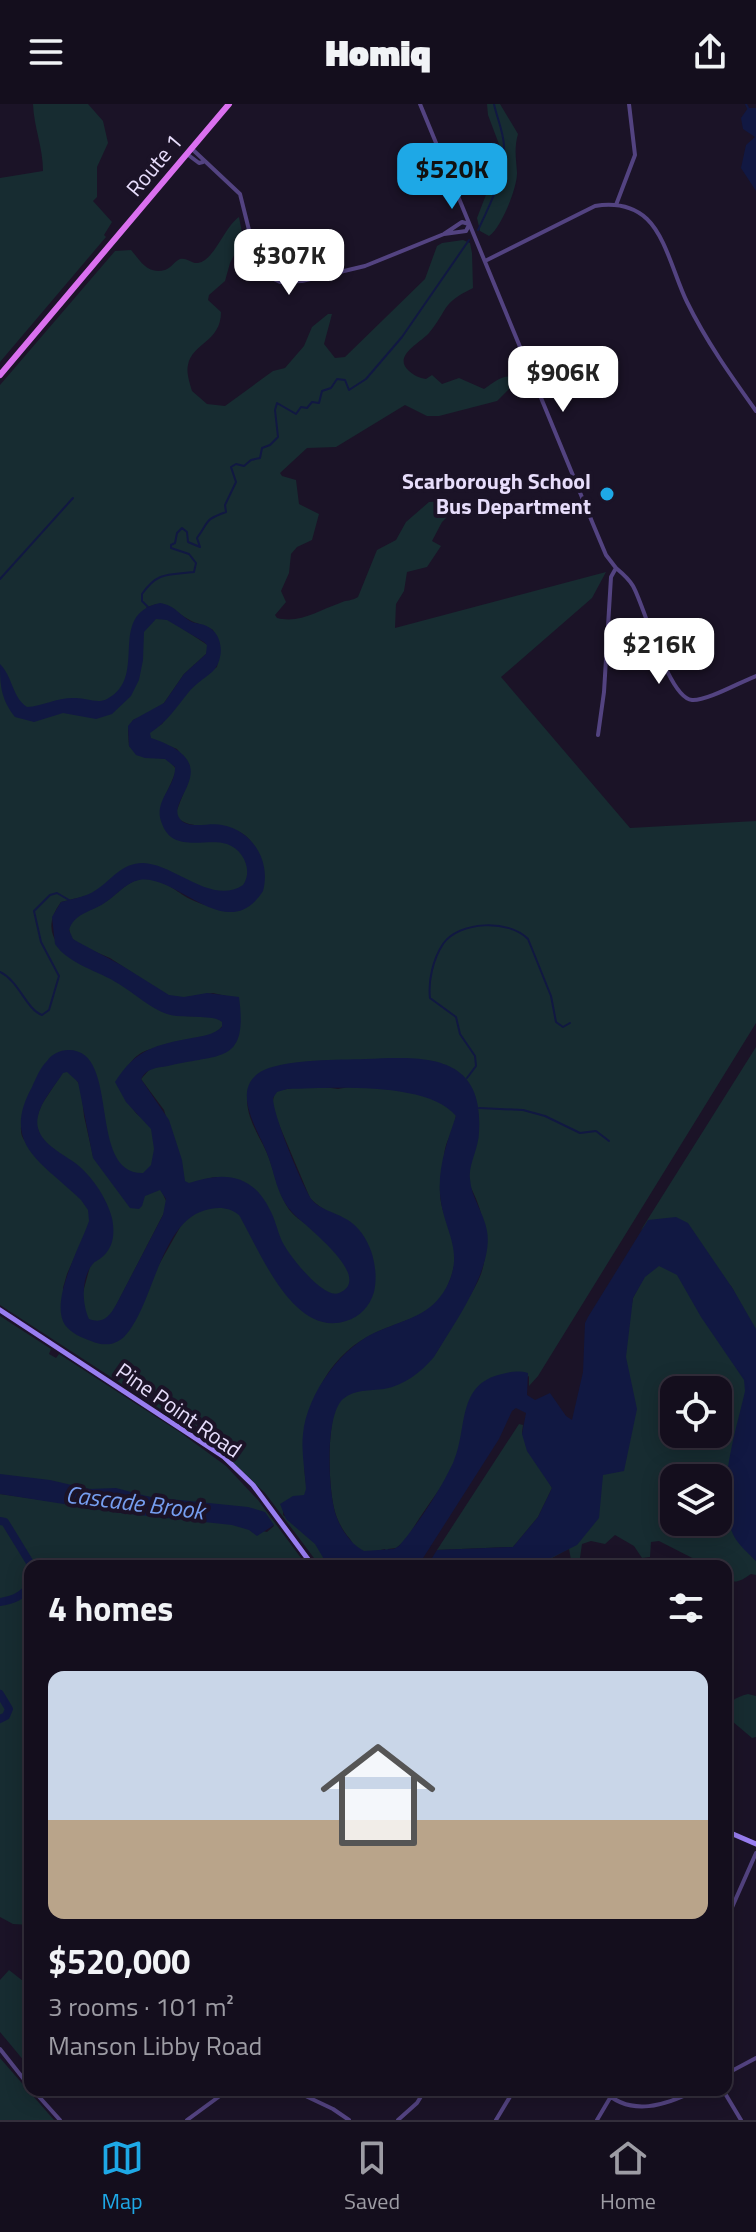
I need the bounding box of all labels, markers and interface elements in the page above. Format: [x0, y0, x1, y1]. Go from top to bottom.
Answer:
text: Homiq [325, 25, 431, 80]
icon: menu [24, 30, 68, 74]
icon: share [688, 30, 732, 74]
street label: Route 1 [118, 126, 190, 204]
pin: $520K [396, 143, 508, 211]
text: $520K [415, 149, 489, 188]
pin: $307K [233, 229, 345, 297]
text: $307K [252, 235, 326, 274]
pin: $906K [507, 346, 619, 414]
text: $906K [526, 352, 600, 391]
place label: Scarborough School Bus Department [402, 464, 591, 523]
marker: Scarborough School Bus Department [598, 485, 616, 503]
pin: $216K [603, 618, 715, 686]
text: $216K [622, 624, 696, 663]
street label: Pine Point Road [109, 1354, 249, 1466]
map controls [660, 1376, 732, 1536]
button: locate [660, 1376, 732, 1448]
button: layers [660, 1464, 732, 1536]
water label: Cascade Brook [64, 1476, 210, 1529]
text: 4 homes [48, 1582, 173, 1634]
icon: filters [664, 1586, 708, 1630]
icon: home [306, 1723, 450, 1867]
text: $520,000 [48, 1935, 190, 1987]
text: 3 rooms · 101 m² [48, 1987, 234, 2026]
text: Manson Libby Road [48, 2026, 262, 2065]
tab: Map [100, 2136, 144, 2218]
tab: Saved [344, 2136, 400, 2218]
tab: Home [600, 2136, 656, 2218]

